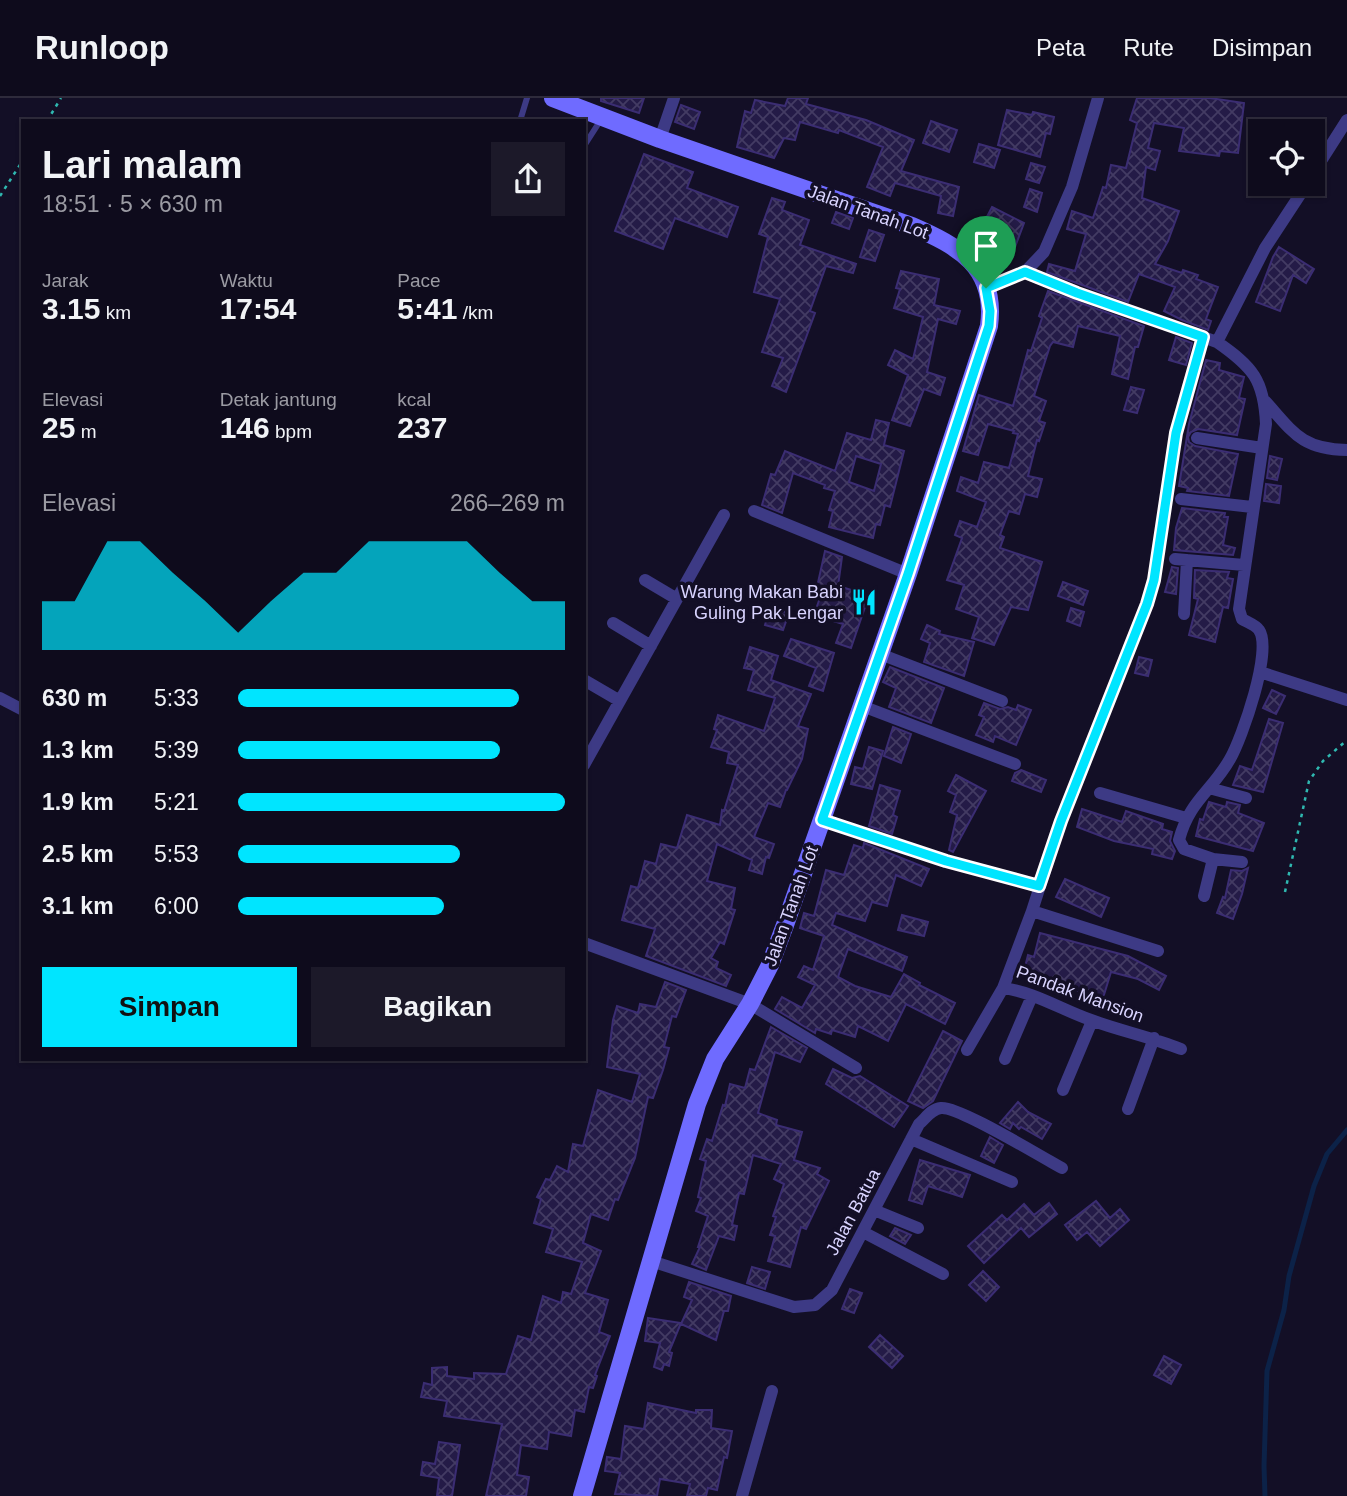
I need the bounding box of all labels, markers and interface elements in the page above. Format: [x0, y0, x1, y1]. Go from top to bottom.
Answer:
text: Runloop [35, 29, 169, 66]
text: Peta [1036, 34, 1085, 61]
text: Rute [1123, 34, 1174, 61]
text: Disimpan [1212, 34, 1312, 61]
map controls [1248, 119, 1325, 196]
button: locate [1248, 119, 1325, 196]
button: share [491, 142, 565, 216]
text: Lari malam [42, 144, 243, 186]
street label: Jalan Tanah Lot [805, 181, 931, 243]
text: 18:51 · 5 × 630 m [42, 191, 223, 217]
pin [956, 216, 1016, 288]
icon: arrive [967, 227, 1005, 265]
text: Jarak [42, 270, 88, 291]
text: Waktu [220, 270, 273, 291]
text: Pace [397, 270, 441, 291]
text: 3.15 [42, 292, 100, 325]
text: 17:54 [220, 292, 296, 325]
text: 5:41 [397, 292, 457, 325]
text: km [100, 302, 131, 323]
text: /km [457, 302, 493, 323]
text: Elevasi [42, 389, 103, 410]
text: Detak jantung [220, 389, 337, 410]
text: kcal [397, 389, 431, 410]
text: 25 [42, 411, 75, 444]
text: 146 [220, 411, 270, 444]
text: 237 [397, 411, 447, 444]
text: m [75, 421, 96, 442]
text: bpm [270, 421, 312, 442]
text: Elevasi [42, 490, 116, 516]
text: 266–269 m [450, 490, 565, 516]
place label: Warung Makan Babi Guling Pak Lengar [681, 582, 843, 623]
restaurant icon: Warung Makan Babi Guling Pak Lengar [849, 587, 879, 617]
text: 630 m [42, 685, 107, 711]
text: 5:33 [154, 685, 199, 711]
text: 1.3 km [42, 737, 114, 763]
text: 5:39 [154, 737, 199, 763]
text: 1.9 km [42, 789, 114, 815]
text: 5:21 [154, 789, 199, 815]
text: 2.5 km [42, 841, 114, 867]
text: 5:53 [154, 841, 199, 867]
street label: Jalan Tanah Lot [760, 843, 822, 969]
text: 3.1 km [42, 893, 114, 919]
text: 6:00 [154, 893, 199, 919]
street label: Pandak Mansion [1014, 962, 1146, 1026]
button: Simpan [42, 967, 297, 1047]
button: Bagikan [311, 967, 565, 1047]
street label: Jalan Batua [822, 1164, 885, 1259]

